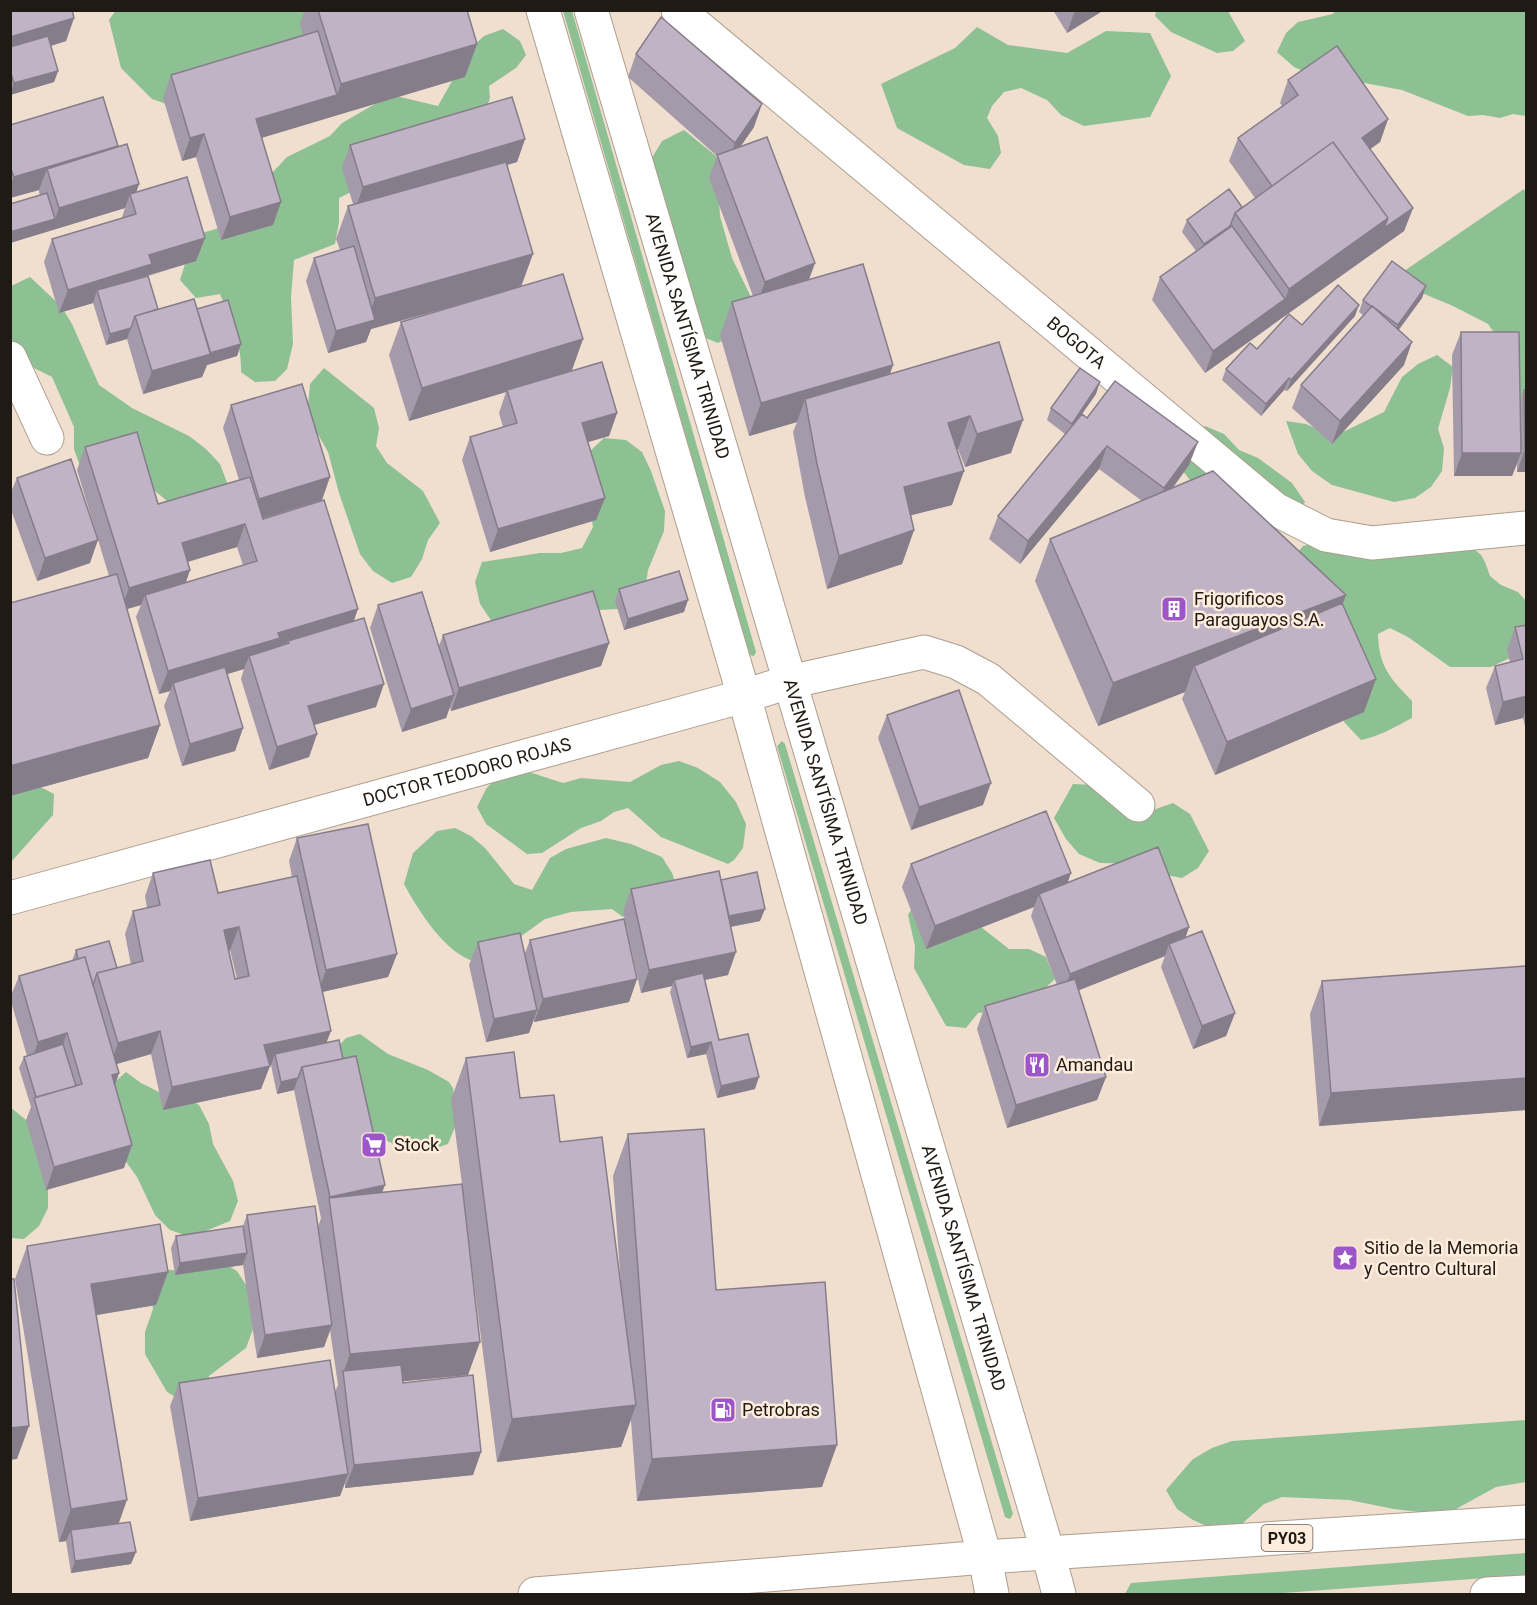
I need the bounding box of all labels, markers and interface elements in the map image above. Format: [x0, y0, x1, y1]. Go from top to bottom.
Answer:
street label: AVENIDA SANTÍSIMA TRINIDAD [642, 210, 734, 462]
street label: BOGOTA [1043, 312, 1110, 373]
place label: Frigorificos Paraguayos S.A. [1194, 588, 1325, 630]
building icon: Frigorificos Paraguayos S.A. [1159, 594, 1189, 624]
street label: AVENIDA SANTÍSIMA TRINIDAD [780, 676, 872, 928]
street label: DOCTOR TEODORO ROJAS [360, 733, 574, 810]
restaurant icon: Amandau [1022, 1050, 1052, 1080]
place label: Amandau [1056, 1054, 1133, 1075]
supermarket icon: Stock [359, 1130, 389, 1160]
place label: Stock [394, 1134, 440, 1155]
street label: AVENIDA SANTÍSIMA TRINIDAD [918, 1142, 1010, 1394]
place label: Sitio de la Memoria y Centro Cultural [1364, 1237, 1518, 1279]
place icon: Sitio de la Memoria y Centro Cultural [1330, 1243, 1360, 1273]
fuel station icon: Petrobras [708, 1395, 738, 1425]
place label: Petrobras [742, 1399, 820, 1420]
road number: PY03 [1262, 1525, 1312, 1551]

